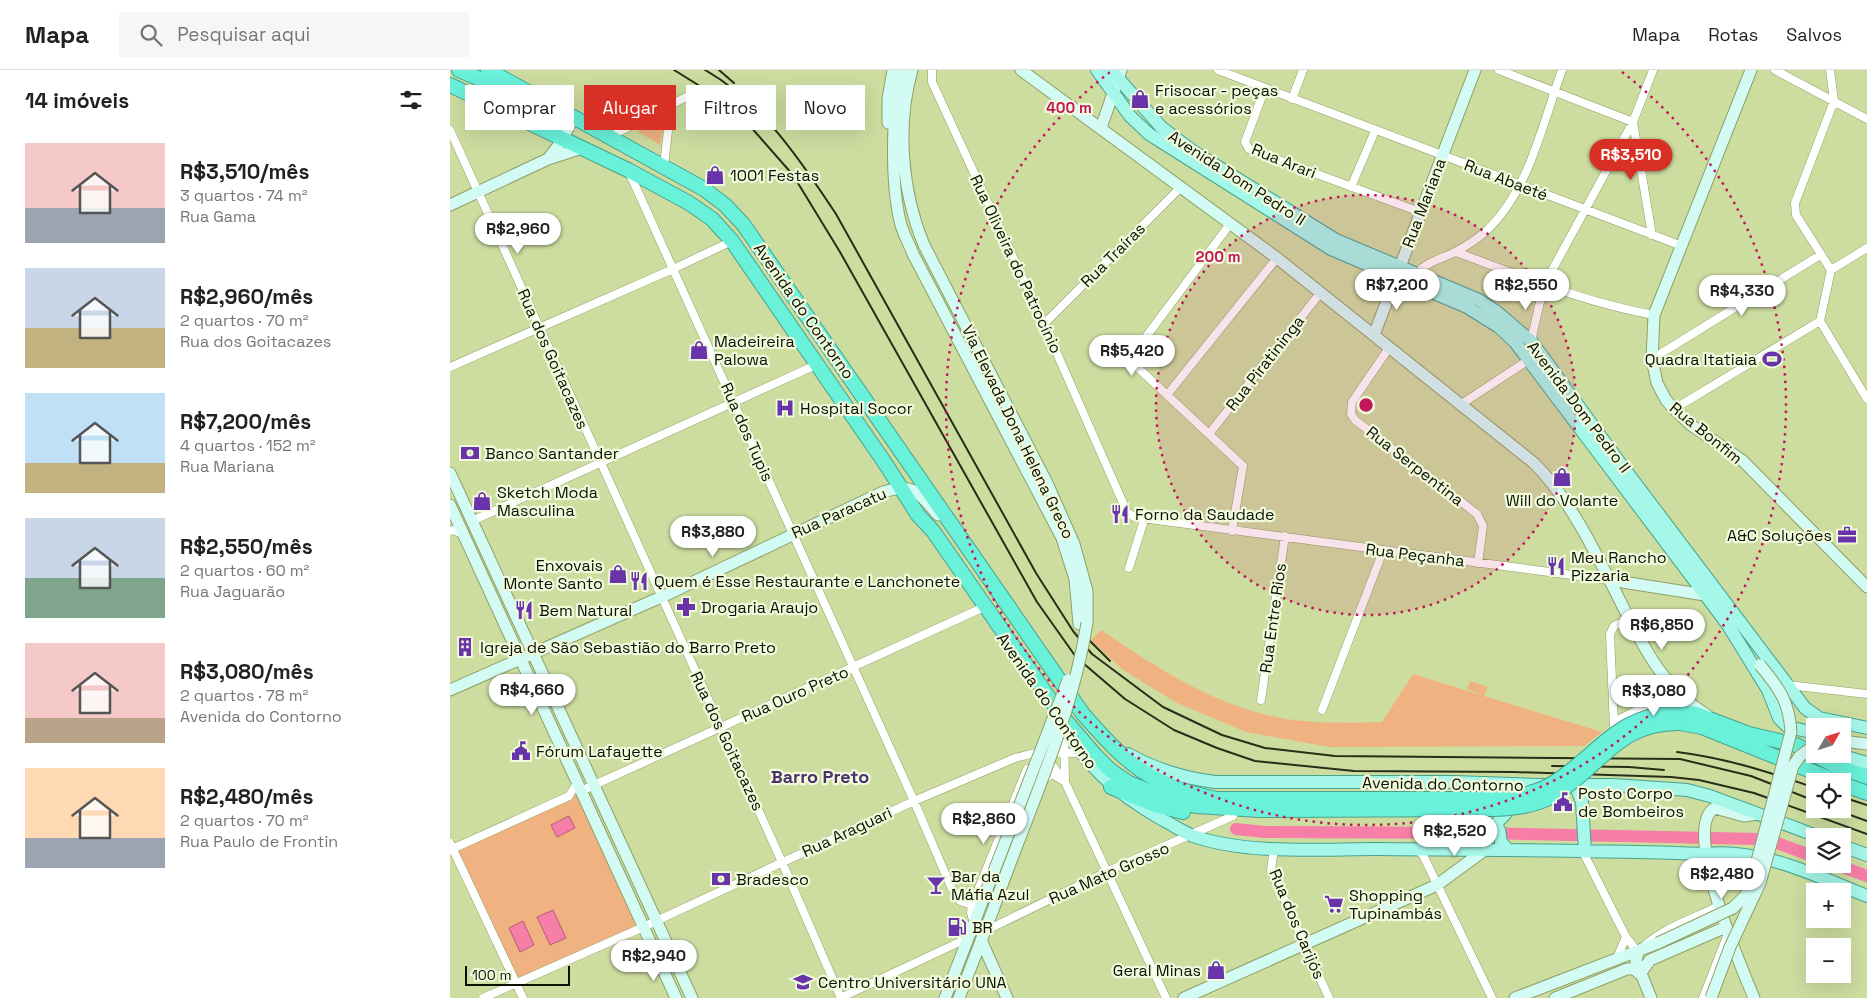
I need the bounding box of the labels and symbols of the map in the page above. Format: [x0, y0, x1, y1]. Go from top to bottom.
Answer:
place label: Frisocar - peças e acessórios [1155, 80, 1278, 119]
shop icon: Frisocar - peças e acessórios [1129, 88, 1151, 110]
text: 400 m [1046, 98, 1092, 117]
street label: Avenida Dom Pedro II [1164, 126, 1310, 230]
pin: R$3,510 [1585, 138, 1677, 181]
street label: Rua Arari [1249, 139, 1319, 183]
street label: Rua Abaeté [1461, 154, 1551, 206]
street label: Rua Mariana [1397, 155, 1451, 251]
shop icon: 1001 Festas [704, 164, 726, 186]
place label: 1001 Festas [730, 165, 819, 186]
street label: Rua Oliveira do Patrocínio [965, 171, 1067, 357]
pin: R$2,960 [472, 212, 564, 255]
street label: Rua Traíras [1076, 218, 1150, 292]
street label: Avenida do Contorno [749, 239, 859, 383]
text: 200 m [1196, 247, 1240, 266]
pin: R$7,200 [1351, 268, 1443, 311]
pin: R$2,550 [1480, 268, 1572, 311]
pin: R$4,330 [1696, 274, 1788, 317]
street label: Rua dos Goitacazes [513, 286, 593, 432]
street label: Rua Piratininga [1221, 311, 1309, 415]
street label: Via Elevada Dona Helena Greco [957, 322, 1079, 542]
place label: Madeireira Palowa [714, 331, 795, 370]
pin: R$5,420 [1086, 334, 1178, 377]
street label: Avenida Dom Pedro II [1522, 337, 1636, 477]
shop icon: Madeireira Palowa [688, 339, 710, 361]
sports icon: Quadra Itatiaia [1761, 348, 1783, 370]
place label: Quadra Itatiaia [1645, 349, 1757, 370]
street label: Rua dos Tupis [716, 379, 778, 485]
centre of rings [1357, 396, 1375, 414]
hospital icon: Hospital Socor [774, 397, 796, 419]
street label: Rua Bonfim [1665, 397, 1747, 469]
place label: Hospital Socor [800, 398, 913, 419]
street label: Rua Serpentina [1362, 421, 1468, 511]
bank icon: Banco Santander [459, 442, 481, 464]
place label: Banco Santander [485, 443, 619, 464]
shop icon: Will do Volante [1551, 466, 1573, 488]
place label: Sketch Moda Masculina [497, 482, 598, 521]
street label: Rua Paracatu [788, 483, 890, 543]
shop icon: Sketch Moda Masculina [471, 490, 493, 512]
place label: Will do Volante [1506, 490, 1618, 511]
restaurant icon: Forno da Saudade [1109, 503, 1131, 525]
place label: Forno da Saudade [1135, 504, 1275, 525]
pin: R$3,880 [667, 516, 759, 558]
office icon: A&C Soluções [1836, 524, 1858, 546]
place label: A&C Soluções [1727, 525, 1832, 546]
street label: Rua Peçanha [1364, 539, 1466, 571]
place label: Meu Rancho Pizzaria [1571, 547, 1667, 586]
place label: Enxovais Monte Santo [503, 555, 603, 594]
restaurant icon: Meu Rancho Pizzaria [1545, 555, 1567, 577]
street label: Rua Entre Rios [1255, 562, 1291, 674]
shop icon: Enxovais Monte Santo [607, 563, 629, 585]
restaurant icon: Quem é Esse Restaurante e Lanchonete [628, 570, 650, 592]
place label: Quem é Esse Restaurante e Lanchonete [654, 571, 960, 592]
pharmacy icon: Drogaria Araujo [675, 596, 697, 618]
place label: Drogaria Araujo [701, 597, 818, 618]
restaurant icon: Bem Natural [513, 599, 535, 621]
place label: Bem Natural [539, 600, 632, 621]
pin: R$6,850 [1616, 608, 1708, 651]
street label: Avenida do Contorno [992, 629, 1102, 773]
building icon: Igreja de São Sebastião do Barro Preto [454, 636, 476, 658]
place label: Igreja de São Sebastião do Barro Preto [480, 637, 776, 658]
street label: Rua Ouro Preto [738, 661, 852, 727]
street label: Rua dos Goitacazes [686, 668, 768, 814]
pin: R$4,660 [486, 674, 578, 716]
pin: R$3,080 [1608, 674, 1700, 717]
north arrow [1806, 718, 1851, 762]
public building icon: Fórum Lafayette [510, 740, 532, 762]
place label: Fórum Lafayette [536, 741, 663, 762]
district label: Barro Preto [771, 765, 869, 788]
street label: Avenida do Contorno [1362, 772, 1524, 796]
place label: Posto Corpo de Bombeiros [1578, 783, 1684, 822]
public building icon: Posto Corpo de Bombeiros [1552, 791, 1574, 813]
street label: Rua Araguari [799, 802, 895, 862]
pin: R$2,860 [938, 802, 1030, 845]
pin: R$2,520 [1409, 814, 1501, 857]
street label: Rua Mato Grosso [1045, 837, 1173, 909]
pin: R$2,480 [1676, 858, 1768, 900]
place label: Bar da Máfia Azul [951, 866, 1029, 905]
street label: Rua dos Carijós [1264, 866, 1330, 982]
bank icon: Bradesco [710, 868, 732, 890]
place label: Bradesco [736, 869, 809, 890]
bar icon: Bar da Máfia Azul [925, 874, 947, 896]
place label: Shopping Tupinambás [1349, 885, 1442, 924]
supermarket icon: Shopping Tupinambás [1323, 893, 1345, 915]
fuel station icon: BR [946, 916, 968, 938]
place label: BR [972, 917, 993, 938]
pin: R$2,940 [608, 940, 700, 982]
shop icon: Geral Minas [1205, 959, 1227, 981]
place label: Geral Minas [1113, 960, 1201, 981]
scale bar [465, 963, 570, 986]
school or university icon: Centro Universitário UNA [792, 971, 814, 993]
place label: Centro Universitário UNA [818, 972, 1007, 993]

